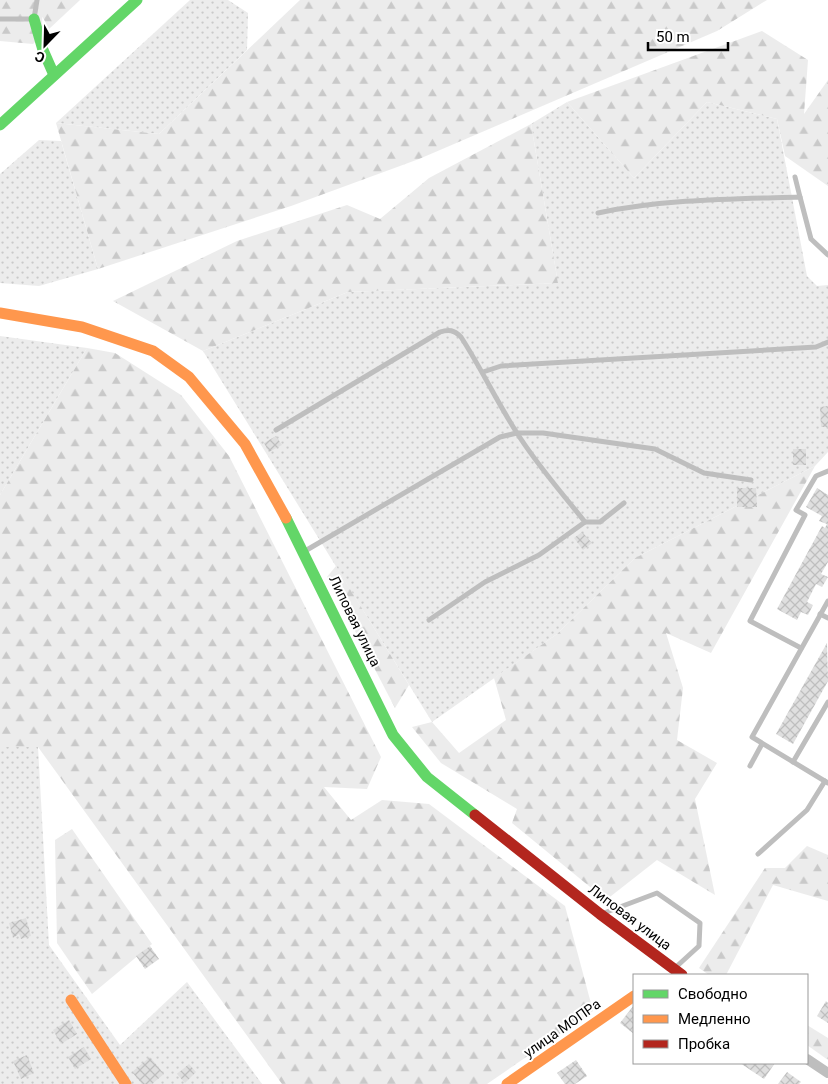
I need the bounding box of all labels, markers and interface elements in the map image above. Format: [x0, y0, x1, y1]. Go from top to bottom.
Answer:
north arrow [20, 20, 70, 70]
scale bar [648, 20, 728, 52]
text: 50 m [656, 28, 690, 46]
text: С [33, 48, 47, 66]
street label: Липовая улица [326, 573, 384, 669]
street label: Липовая улица [586, 881, 674, 953]
legend [633, 974, 808, 1064]
text: Свободно [678, 985, 747, 1003]
street label: улица МОПРа [520, 996, 604, 1060]
text: Медленно [678, 1010, 751, 1028]
text: Пробка [678, 1035, 730, 1053]

